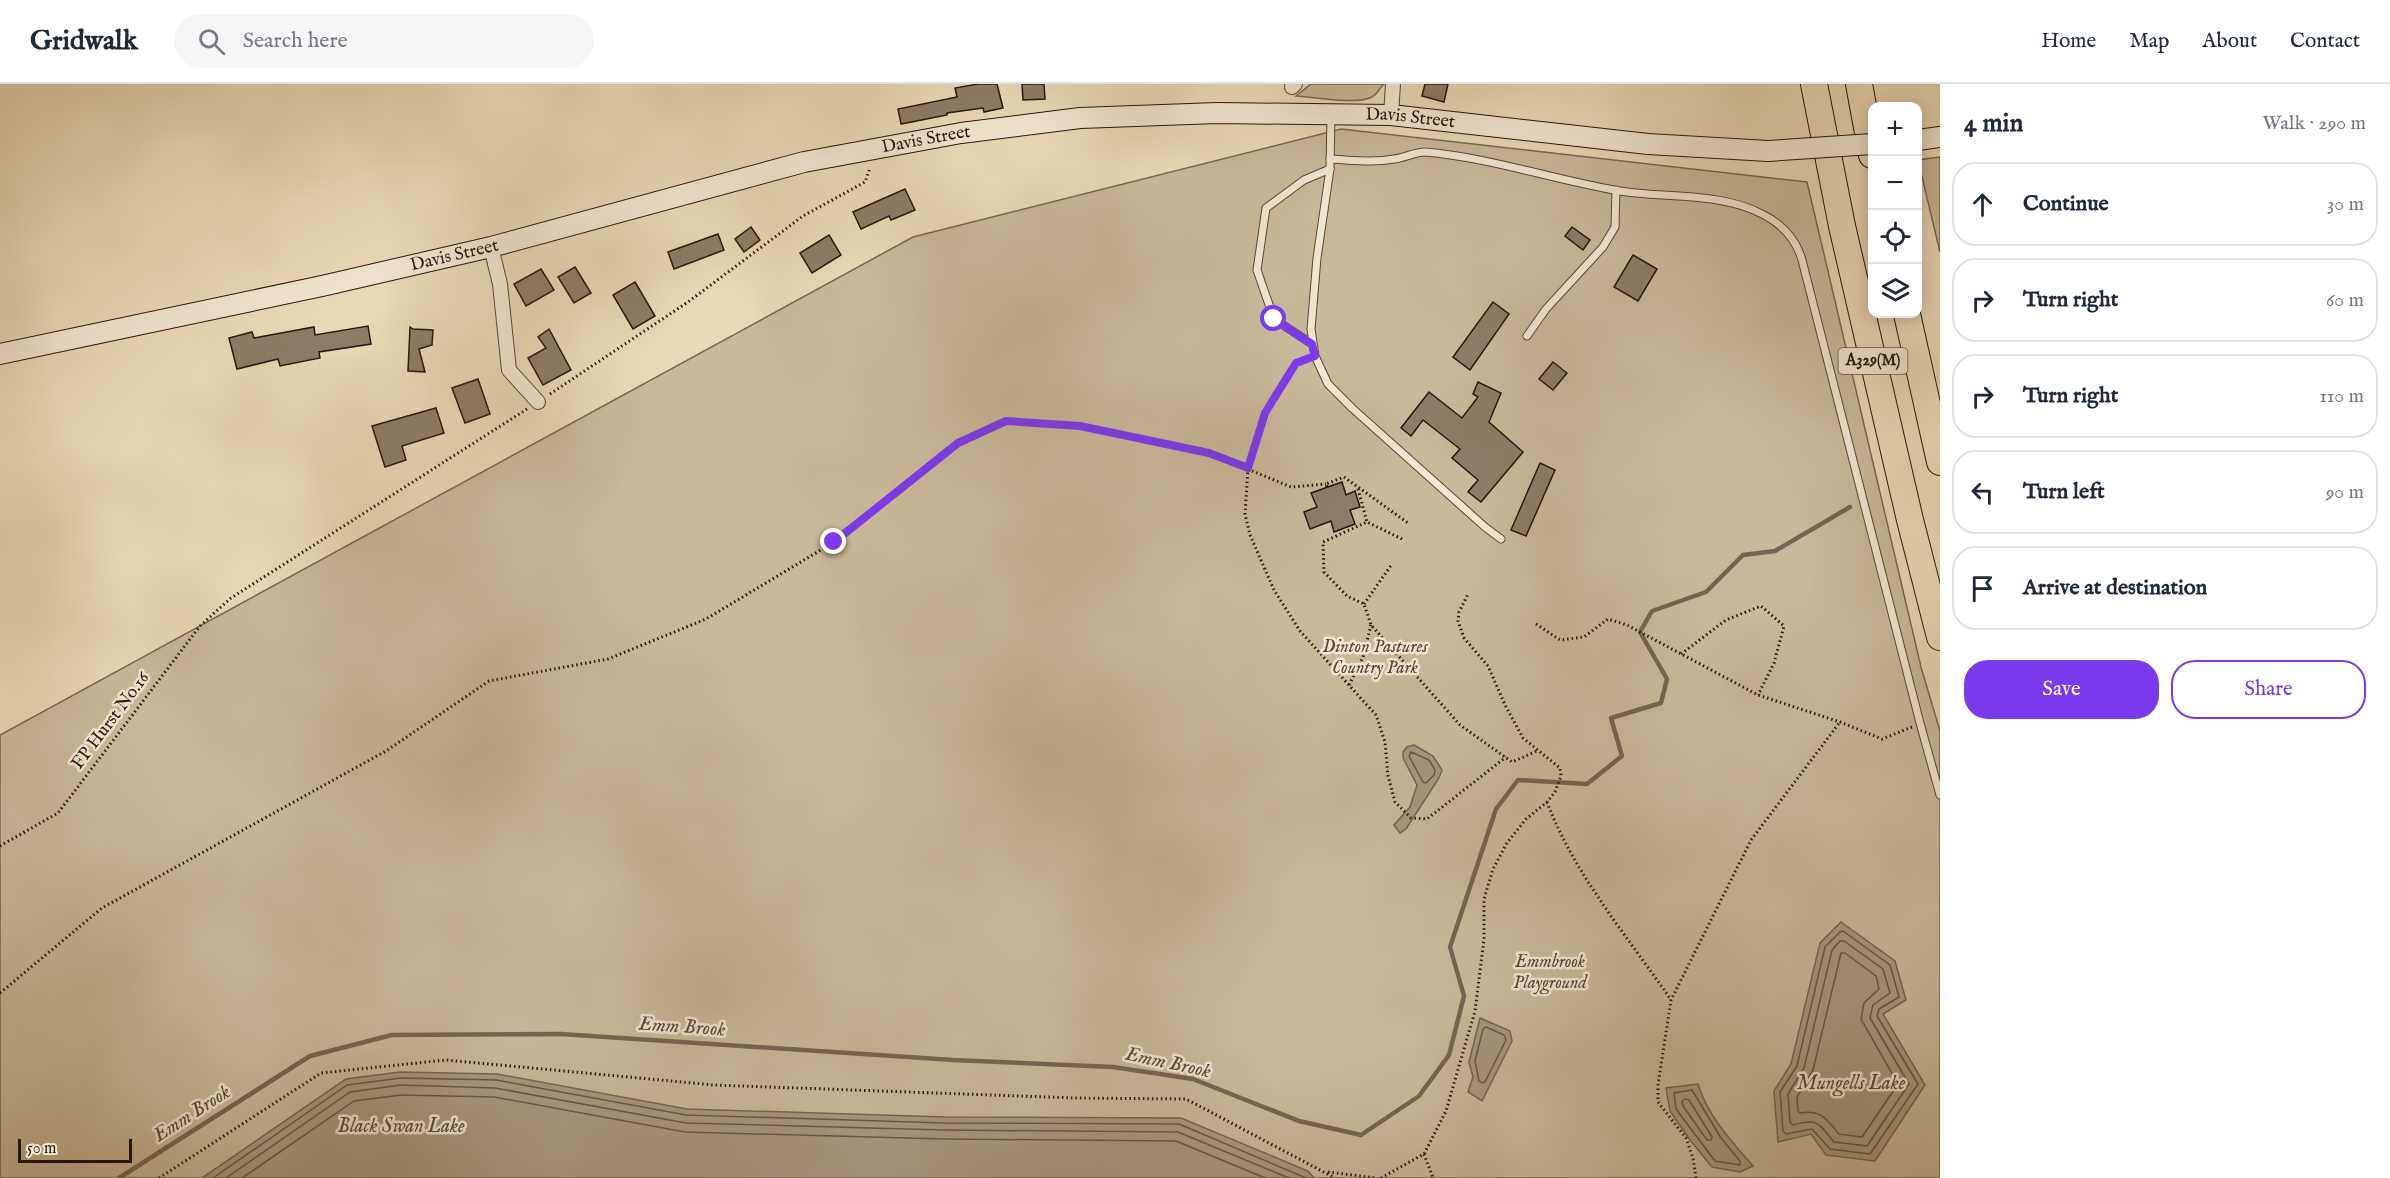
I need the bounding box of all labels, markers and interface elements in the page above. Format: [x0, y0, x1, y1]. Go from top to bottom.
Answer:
search box [174, 14, 594, 68]
text: Gridwalk [30, 24, 138, 59]
icon: search [195, 25, 228, 58]
text: Search here [243, 27, 348, 55]
text: Home [2041, 28, 2096, 55]
text: Map [2129, 28, 2169, 55]
text: About [2202, 28, 2257, 55]
text: Contact [2290, 28, 2360, 55]
map controls [1868, 102, 1922, 318]
button: + [1868, 102, 1922, 156]
street label: Davis Street [1365, 103, 1456, 134]
text: 4 min [1964, 107, 2023, 140]
text: Walk · 290 m [2262, 111, 2366, 136]
street label: Davis Street [880, 120, 972, 159]
button: − [1868, 156, 1922, 210]
icon: ahead [1966, 188, 1999, 221]
text: Continue [2023, 190, 2109, 218]
text: 30 m [2327, 192, 2364, 217]
button: locate [1868, 210, 1922, 264]
street label: Davis Street [408, 234, 501, 277]
button: layers [1868, 264, 1922, 318]
icon: right [1966, 284, 1999, 317]
text: Turn right [2023, 286, 2118, 314]
text: 60 m [2326, 288, 2364, 313]
route start [1260, 305, 1286, 331]
road number: A329(M) [1838, 348, 1908, 374]
icon: right [1966, 380, 1999, 413]
text: Turn right [2023, 382, 2118, 410]
text: 110 m [2320, 384, 2364, 409]
icon: left [1966, 476, 1999, 509]
text: Turn left [2023, 478, 2105, 506]
text: 90 m [2326, 480, 2364, 505]
route end [820, 528, 846, 554]
icon: arrive [1966, 572, 1999, 605]
text: Arrive at destination [2023, 574, 2207, 602]
park label: Dinton Pastures Country Park [1322, 636, 1428, 680]
button: Save [1964, 660, 2159, 719]
button: Share [2171, 660, 2366, 719]
street label: FP Hurst No.16 [67, 667, 155, 774]
park label: Emmbrook Playground [1513, 951, 1588, 995]
water label: Emm Brook [637, 1011, 726, 1042]
water label: Emm Brook [1122, 1042, 1213, 1084]
water label: Mungells Lake [1797, 1071, 1906, 1097]
water label: Emm Brook [148, 1080, 235, 1149]
water label: Black Swan Lake [337, 1114, 465, 1139]
scale bar [18, 1136, 132, 1164]
text: 50 m [27, 1139, 56, 1159]

